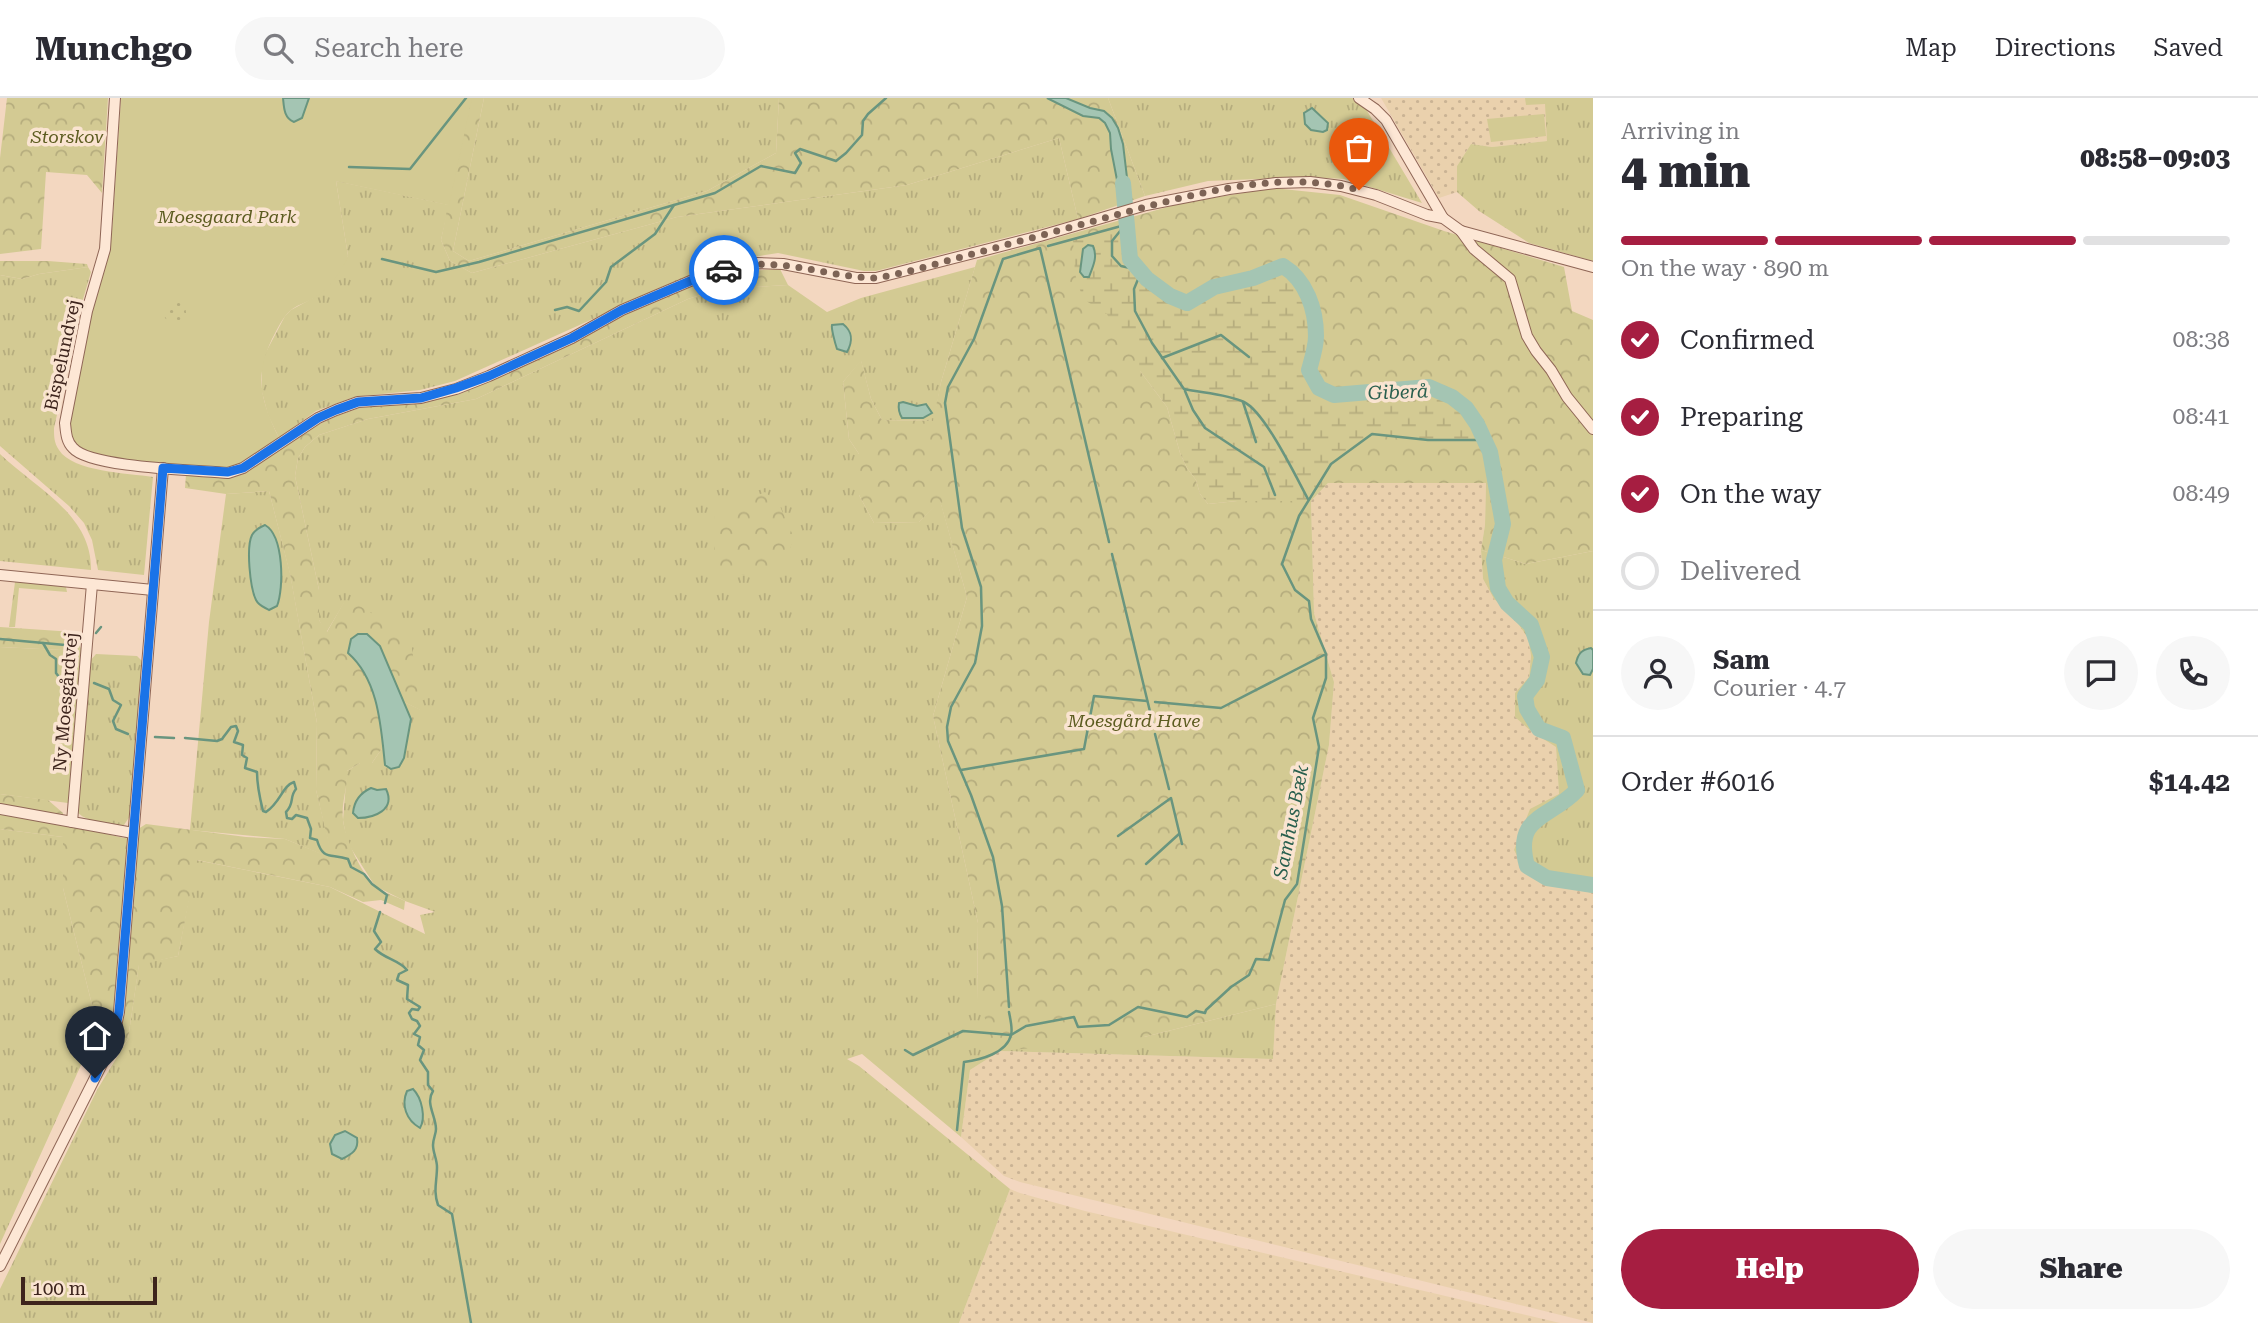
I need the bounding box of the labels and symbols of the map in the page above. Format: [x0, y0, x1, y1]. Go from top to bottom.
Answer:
pin [1329, 118, 1389, 190]
park label: Storskov [30, 126, 104, 147]
park label: Moesgaard Park [157, 206, 297, 227]
courier [689, 235, 759, 305]
street label: Bispelundvej [40, 298, 84, 412]
water label: Giberå [1367, 379, 1429, 405]
street label: Ny Moesgårdvej [48, 632, 82, 772]
park label: Moesgård Have [1067, 710, 1200, 731]
water label: Samhus Bæk [1269, 762, 1313, 882]
pin [65, 1006, 125, 1078]
scale bar [21, 1274, 158, 1306]

